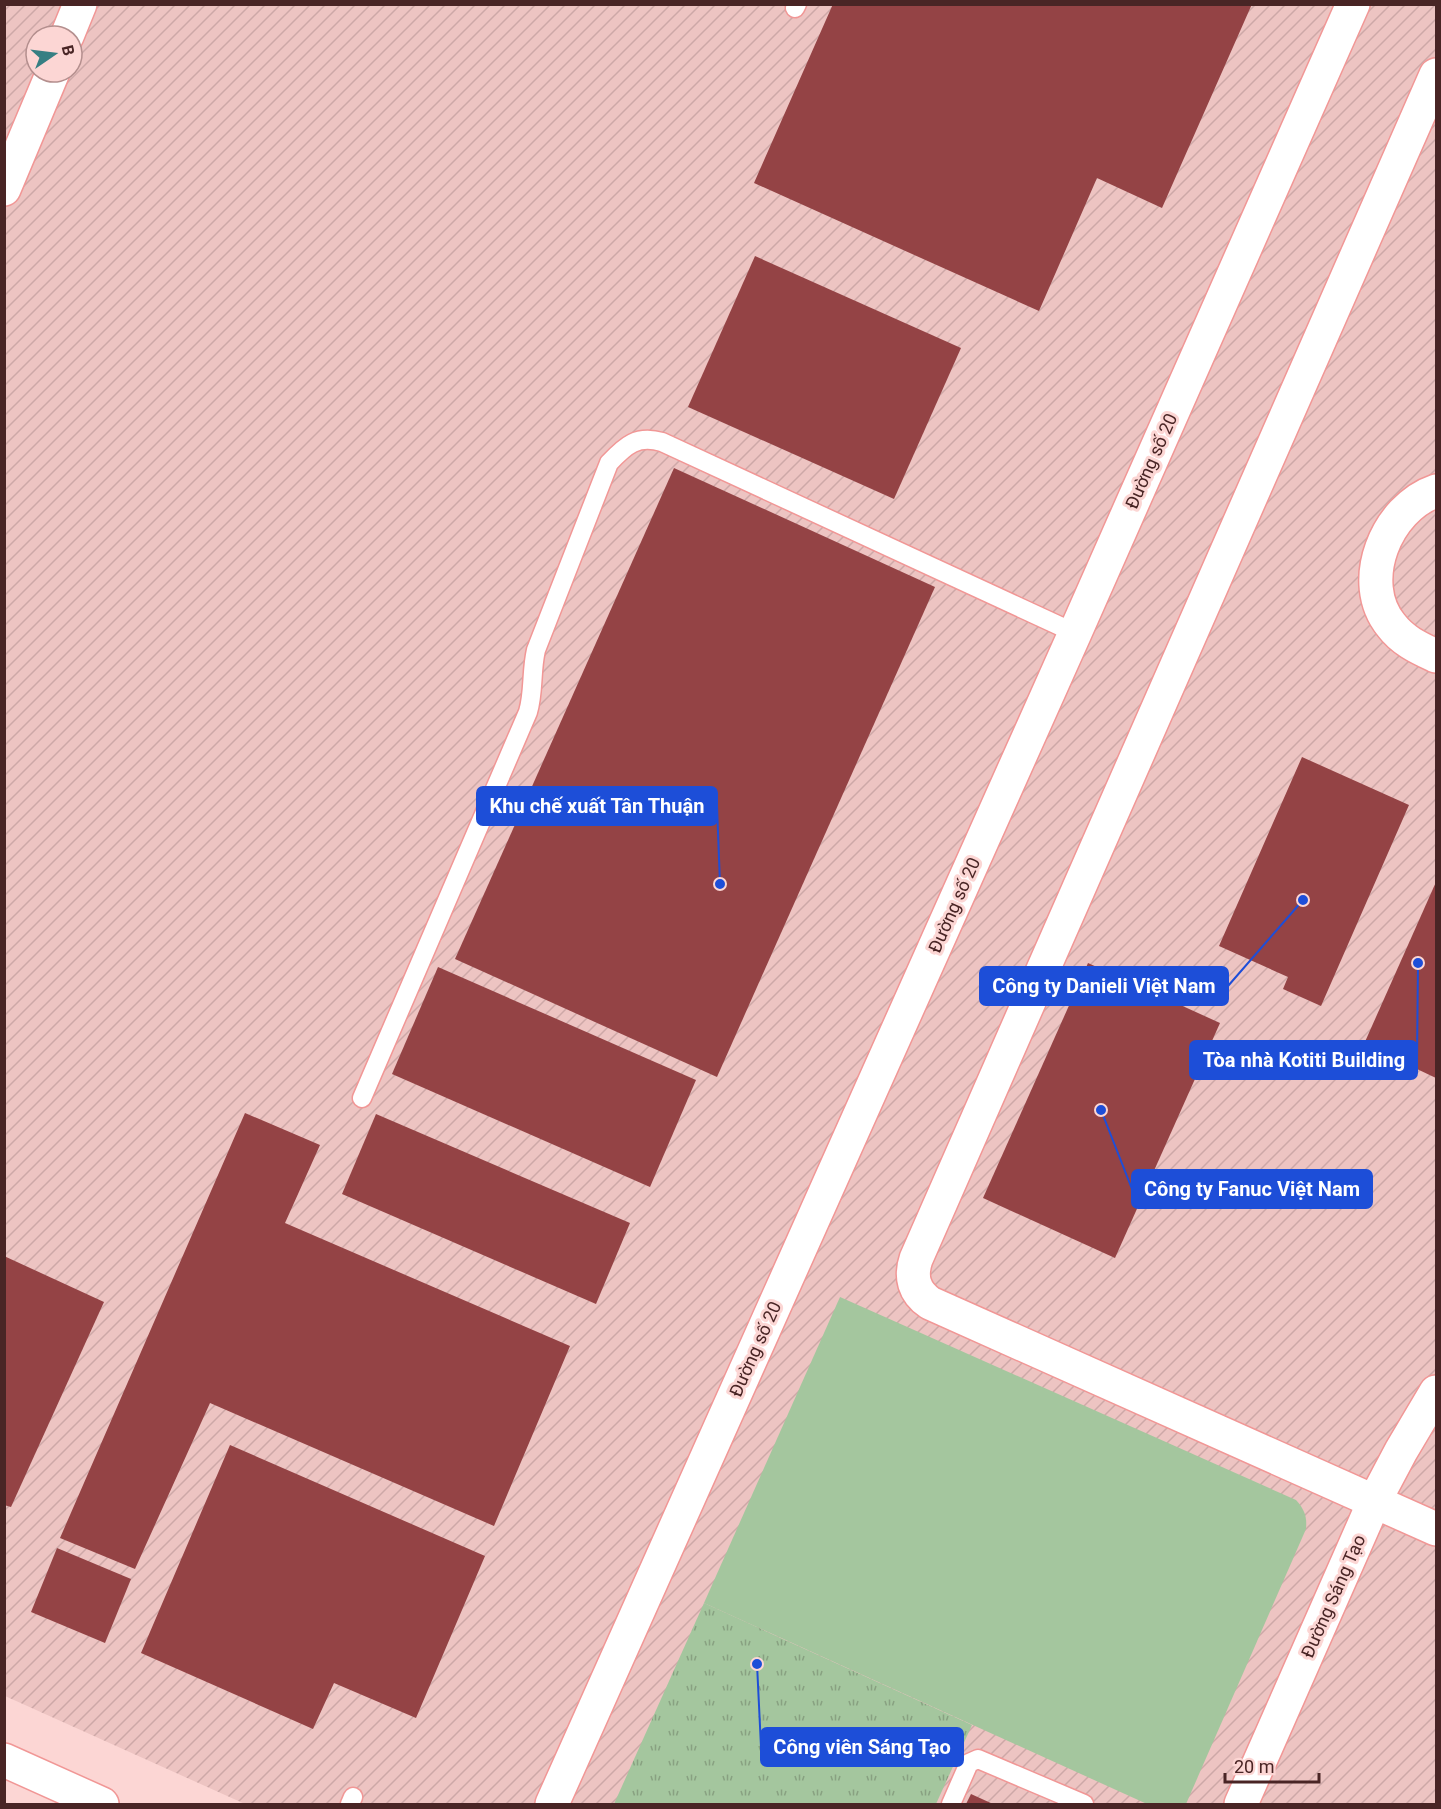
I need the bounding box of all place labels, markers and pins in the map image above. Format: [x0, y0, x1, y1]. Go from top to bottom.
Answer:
callout: Khu chế xuất Tân Thuận [477, 787, 717, 825]
callout: Công ty Danieli Việt Nam [980, 967, 1228, 1005]
callout: Tòa nhà Kotiti Building [1190, 1041, 1417, 1079]
callout: Công ty Fanuc Việt Nam [1132, 1170, 1372, 1208]
callout: Công viên Sáng Tạo [761, 1728, 963, 1766]

